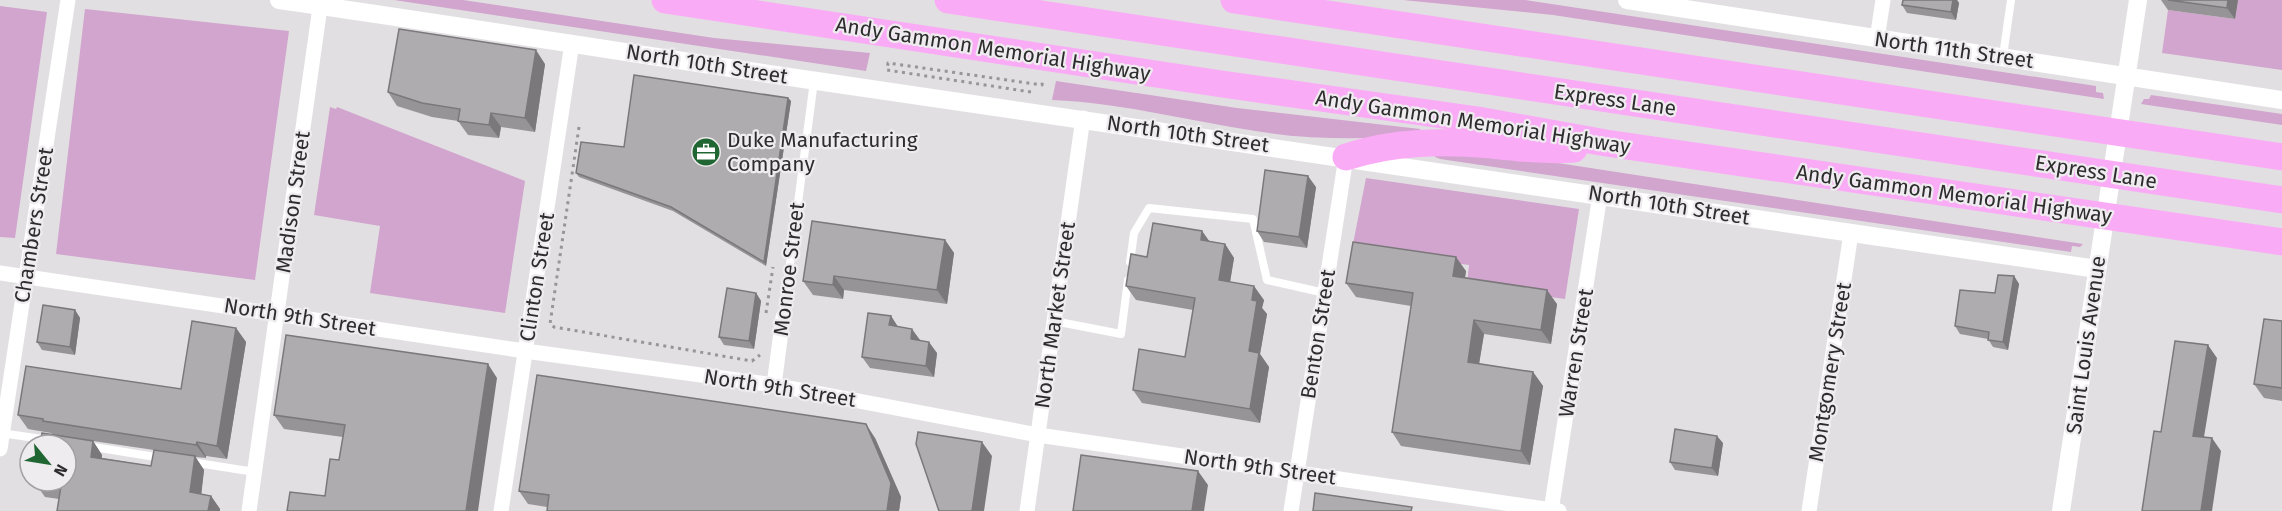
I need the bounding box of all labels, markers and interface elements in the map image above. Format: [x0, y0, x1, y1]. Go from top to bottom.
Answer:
street label: Andy Gammon Memorial Highway [834, 11, 1153, 87]
street label: North 11th Street [1873, 26, 2036, 74]
street label: North 10th Street [624, 38, 790, 90]
street label: Express Lane [1552, 79, 1678, 121]
street label: Andy Gammon Memorial Highway [1314, 84, 1633, 160]
street label: North 10th Street [1105, 110, 1271, 158]
place label: Duke Manufacturing Company [727, 127, 918, 177]
street label: Madison Street [270, 129, 316, 275]
office icon: Duke Manufacturing Company [690, 136, 722, 168]
street label: Chambers Street [9, 145, 59, 305]
street label: Express Lane [2033, 150, 2159, 194]
street label: Andy Gammon Memorial Highway [1795, 159, 2114, 229]
street label: North 10th Street [1586, 179, 1752, 231]
street label: Monroe Street [768, 200, 810, 337]
street label: Clinton Street [514, 210, 560, 343]
street label: North Market Street [1029, 220, 1081, 410]
street label: Saint Louis Avenue [2061, 254, 2111, 436]
street label: Benton Street [1295, 267, 1341, 401]
street label: Montgomery Street [1803, 280, 1857, 464]
street label: Warren Street [1553, 286, 1599, 419]
street label: North 9th Street [222, 292, 378, 342]
street label: North 9th Street [702, 363, 858, 413]
north arrow [18, 433, 78, 493]
street label: North 9th Street [1182, 443, 1338, 491]
text: N [50, 461, 71, 480]

